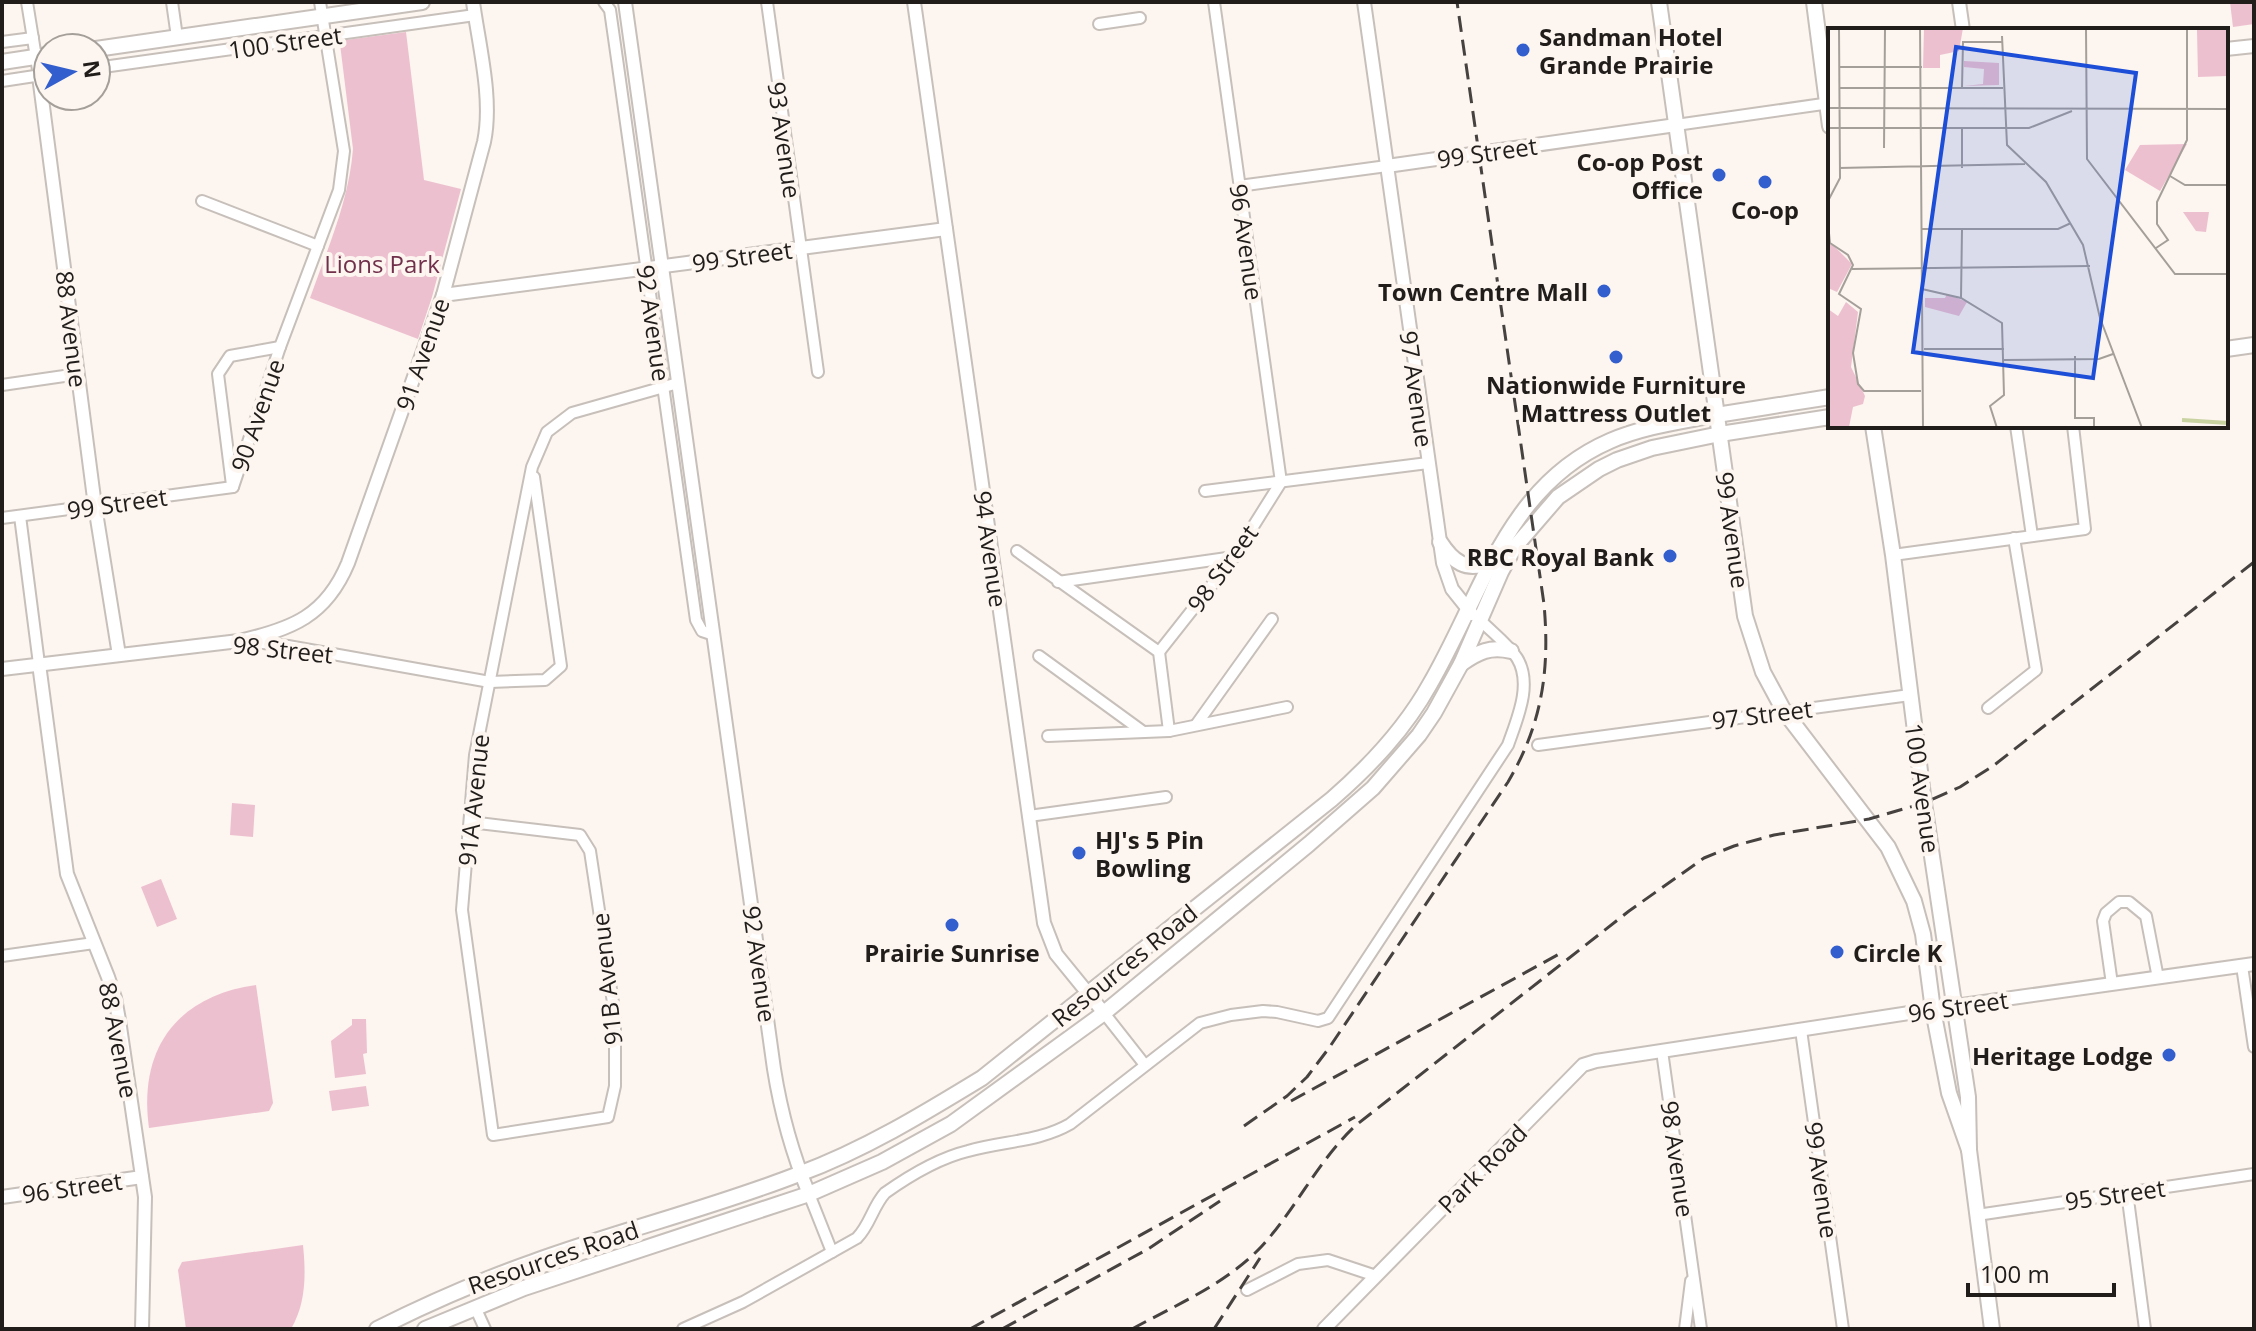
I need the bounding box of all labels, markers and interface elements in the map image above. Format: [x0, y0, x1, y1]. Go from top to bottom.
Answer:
street label: 100 Street [226, 18, 344, 66]
place label: Sandman Hotel Grande Prairie [1539, 20, 1723, 81]
inset map [1828, 28, 2228, 428]
north arrow [32, 32, 112, 112]
marker: Sandman Hotel Grande Prairie [1514, 41, 1532, 59]
text: N [77, 58, 109, 80]
street label: 93 Avenue [761, 80, 809, 200]
street label: 99 Street [1435, 129, 1539, 175]
place label: Co-op Post Office [1577, 145, 1703, 206]
marker: Co-op Post Office [1710, 166, 1728, 184]
marker: Co-op [1756, 173, 1774, 191]
street label: 96 Avenue [1223, 182, 1271, 302]
place label: Co-op [1731, 193, 1799, 226]
street label: 99 Street [690, 233, 794, 279]
park label: Lions Park [324, 247, 440, 280]
street label: 92 Avenue [630, 263, 678, 383]
street label: 88 Avenue [48, 269, 96, 389]
place label: Town Centre Mall [1378, 275, 1588, 308]
marker: Town Centre Mall [1595, 282, 1613, 300]
street label: 91 Avenue [387, 293, 457, 415]
street label: 97 Avenue [1393, 329, 1441, 449]
marker: Nationwide Furniture Mattress Outlet [1607, 348, 1625, 366]
street label: 90 Avenue [222, 354, 292, 476]
place label: Nationwide Furniture Mattress Outlet [1486, 368, 1746, 429]
street label: 99 Avenue [1709, 470, 1757, 590]
street label: 99 Street [65, 480, 169, 526]
street label: 94 Avenue [967, 489, 1015, 609]
street label: 98 Street [1179, 518, 1265, 618]
place label: RBC Royal Bank [1467, 540, 1654, 573]
marker: RBC Royal Bank [1661, 547, 1679, 565]
street label: 98 Street [231, 627, 335, 671]
street label: 97 Street [1710, 691, 1814, 737]
street label: 100 Avenue [1898, 721, 1948, 855]
street label: 91A Avenue [450, 732, 496, 868]
place label: HJ's 5 Pin Bowling [1095, 823, 1204, 884]
marker: HJ's 5 Pin Bowling [1070, 844, 1088, 862]
street label: Resources Road [1044, 896, 1204, 1034]
street label: 92 Avenue [736, 904, 784, 1024]
street label: 91B Avenue [583, 911, 629, 1047]
marker: Prairie Sunrise [943, 916, 961, 934]
place label: Prairie Sunrise [864, 936, 1040, 969]
place label: Circle K [1853, 936, 1943, 969]
marker: Circle K [1828, 943, 1846, 961]
street label: 88 Avenue [92, 979, 146, 1101]
street label: 96 Street [1906, 983, 2010, 1029]
place label: Heritage Lodge [1972, 1039, 2153, 1072]
marker: Heritage Lodge [2160, 1046, 2178, 1064]
street label: 98 Avenue [1654, 1099, 1702, 1219]
street label: Park Road [1430, 1116, 1534, 1220]
street label: 99 Avenue [1798, 1120, 1846, 1240]
street label: 96 Street [20, 1164, 124, 1210]
street label: 95 Street [2063, 1171, 2167, 1217]
street label: Resources Road [463, 1212, 643, 1302]
scale bar [1968, 1247, 2114, 1297]
text: 100 m [1980, 1257, 2050, 1290]

